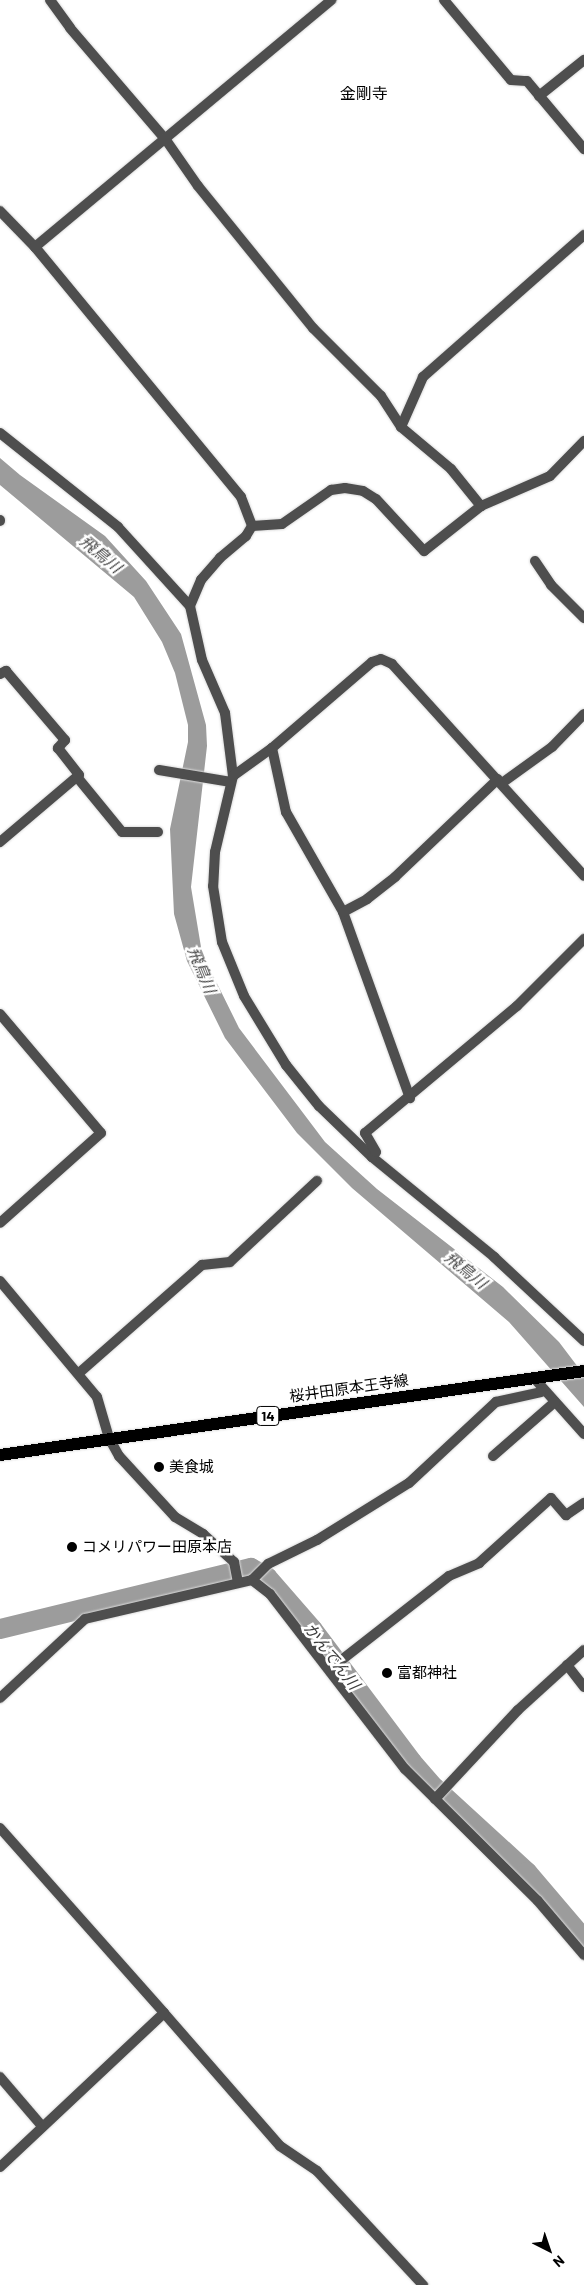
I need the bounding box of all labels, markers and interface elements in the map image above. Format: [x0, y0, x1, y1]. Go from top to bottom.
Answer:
district label: 金剛寺 [340, 83, 388, 103]
water label: 飛鳥川 [76, 531, 126, 577]
water label: 飛鳥川 [184, 944, 220, 996]
water label: 飛鳥川 [441, 1247, 491, 1293]
street label: 桜井田原本王寺線 [288, 1371, 410, 1405]
road number: 14 [256, 1404, 280, 1428]
place label: 美食城 [169, 1458, 214, 1476]
marker: 美食城 [153, 1461, 165, 1473]
place label: コメリパワー田原本店 [82, 1538, 232, 1556]
marker: コメリパワー田原本店 [66, 1541, 78, 1553]
water label: かんでん川 [300, 1619, 364, 1693]
place label: 富都神社 [397, 1664, 457, 1682]
marker: 富都神社 [381, 1667, 393, 1679]
north arrow [524, 2225, 574, 2275]
text: N [550, 2252, 568, 2271]

